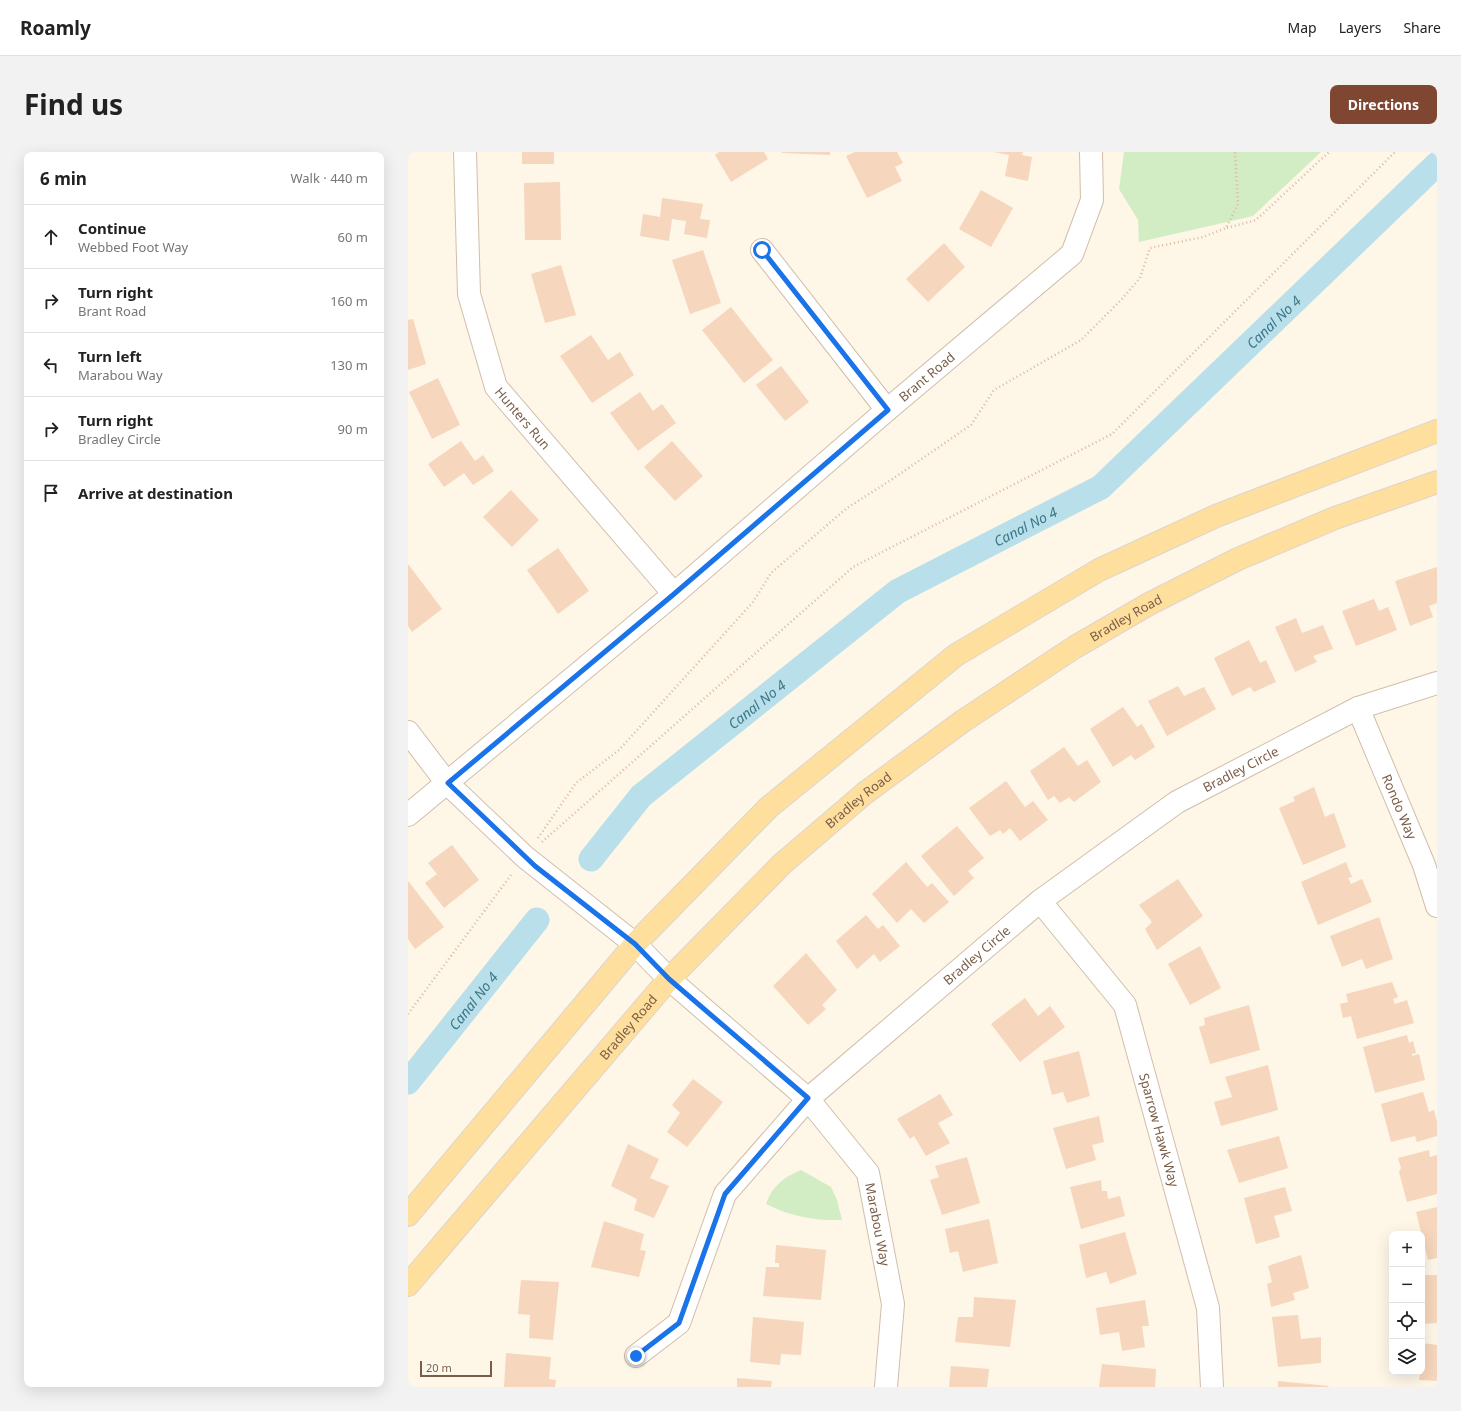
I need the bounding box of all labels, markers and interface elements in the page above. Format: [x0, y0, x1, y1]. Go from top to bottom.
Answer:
text: Roamly [20, 15, 91, 41]
text: Map [1288, 18, 1317, 37]
text: Layers [1339, 18, 1381, 37]
text: Share [1403, 18, 1441, 37]
text: Find us [24, 85, 123, 123]
button: Directions [1330, 85, 1437, 124]
text: 6 min [40, 167, 87, 190]
text: Walk · 440 m [290, 169, 368, 187]
text: Continue [78, 218, 146, 238]
icon: ahead [40, 226, 62, 248]
text: 60 m [338, 228, 368, 246]
text: Webbed Foot Way [78, 238, 188, 256]
route start [753, 241, 771, 259]
text: Turn right [78, 282, 153, 302]
icon: right [40, 290, 62, 312]
water label: Canal No 4 [1242, 291, 1305, 352]
text: 160 m [330, 292, 368, 310]
text: Brant Road [78, 302, 146, 320]
text: Turn left [78, 346, 142, 366]
street label: Brant Road [895, 348, 958, 406]
icon: left [40, 354, 62, 376]
text: 130 m [330, 356, 368, 374]
text: Marabou Way [78, 366, 163, 384]
street label: Hunters Run [491, 383, 555, 453]
text: Turn right [78, 410, 153, 430]
icon: right [40, 418, 62, 440]
text: 90 m [338, 420, 368, 438]
text: Bradley Circle [78, 430, 161, 448]
icon: arrive [40, 482, 62, 504]
text: Arrive at destination [78, 483, 233, 503]
water label: Canal No 4 [990, 502, 1060, 550]
street label: Bradley Road [1086, 590, 1165, 646]
water label: Canal No 4 [724, 675, 789, 733]
street label: Bradley Circle [1200, 742, 1282, 796]
street label: Bradley Road [821, 768, 895, 832]
street label: Rondo Way [1378, 771, 1421, 842]
street label: Bradley Circle [939, 921, 1014, 989]
water label: Canal No 4 [444, 968, 502, 1033]
street label: Bradley Road [595, 991, 661, 1064]
street label: Sparrow Hawk Way [1135, 1071, 1184, 1189]
street label: Marabou Way [861, 1181, 895, 1268]
map controls [1389, 1231, 1425, 1375]
button: + [1389, 1231, 1425, 1267]
button: − [1389, 1267, 1425, 1303]
button: locate [1389, 1303, 1425, 1339]
button: layers [1389, 1339, 1425, 1375]
route end [627, 1347, 645, 1365]
scale bar [420, 1359, 492, 1378]
text: 20 m [426, 1360, 452, 1375]

